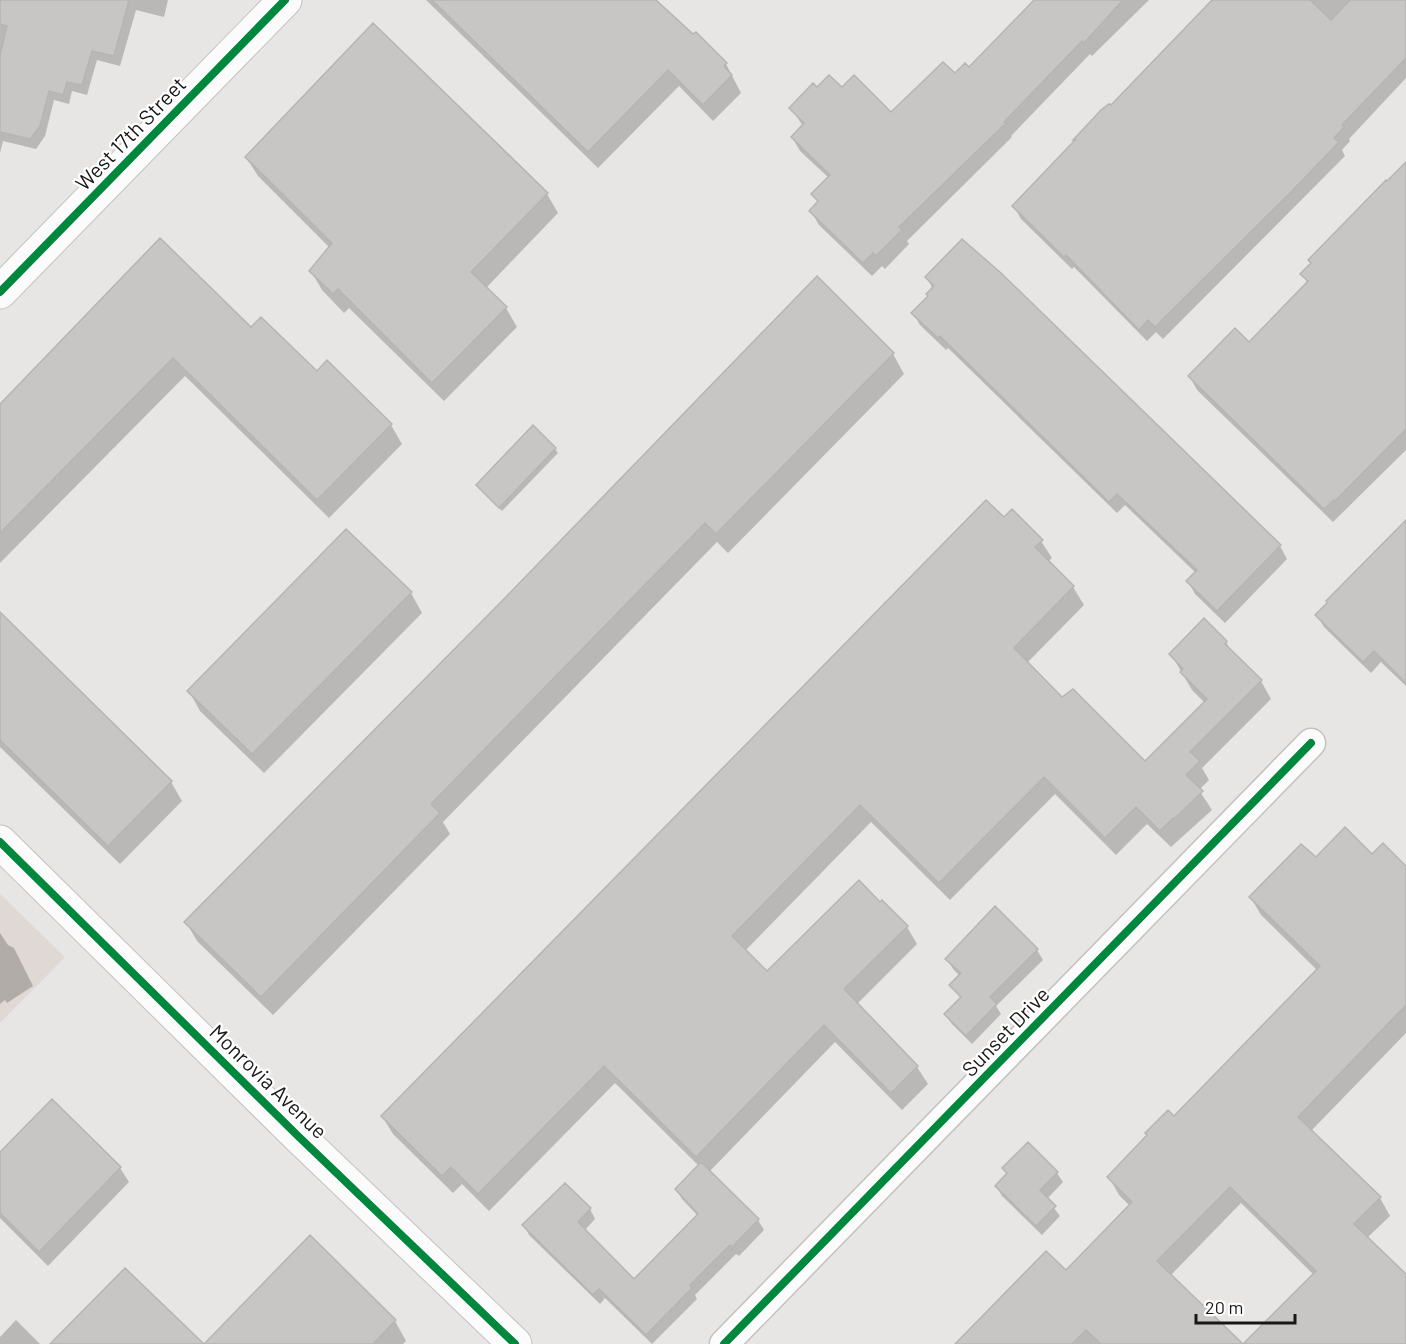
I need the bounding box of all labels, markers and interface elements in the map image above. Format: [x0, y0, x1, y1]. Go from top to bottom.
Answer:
street label: West 17th Street [70, 71, 190, 195]
street label: Sunset Drive [956, 981, 1054, 1081]
street label: Monrovia Avenue [205, 1019, 333, 1143]
scale bar [1196, 1287, 1295, 1325]
text: 20 m [1205, 1296, 1243, 1318]

